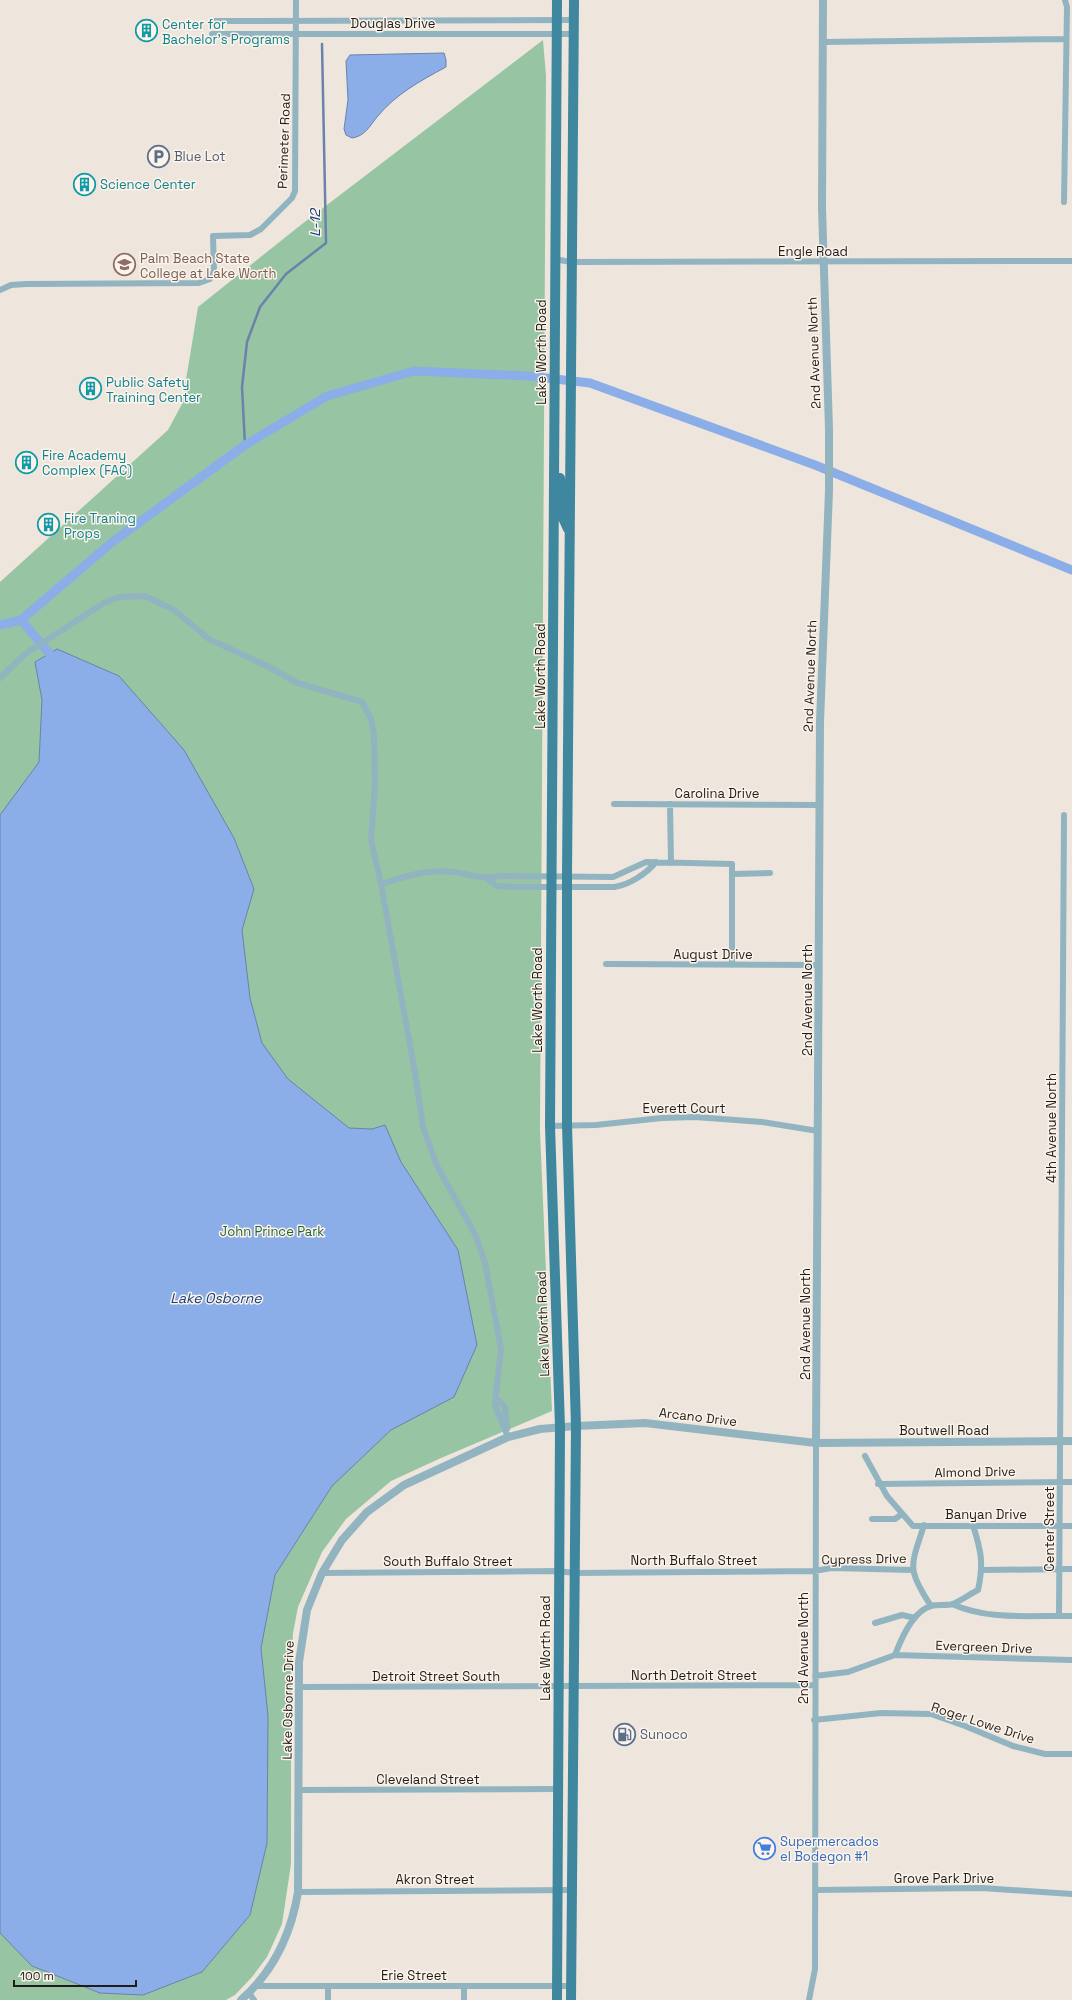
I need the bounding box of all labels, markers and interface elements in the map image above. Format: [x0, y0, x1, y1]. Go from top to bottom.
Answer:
street label: Douglas Drive [351, 15, 435, 32]
place label: Center for Bachelor’s Programs [162, 16, 290, 48]
building icon: Center for Bachelor’s Programs [134, 18, 160, 44]
street label: Perimeter Road [274, 93, 294, 189]
parking icon: Blue Lot [146, 143, 172, 169]
place label: Blue Lot [174, 148, 226, 165]
building icon: Science Center [71, 171, 97, 197]
place label: Science Center [100, 176, 196, 193]
water label: L-12 [306, 208, 324, 237]
street label: Engle Road [778, 243, 848, 260]
place label: Palm Beach State College at Lake Worth [140, 250, 276, 282]
school or university icon: Palm Beach State College at Lake Worth [112, 252, 138, 278]
street label: 2nd Avenue North [804, 297, 824, 409]
street label: Lake Worth Road [533, 299, 550, 405]
place label: Public Safety Training Center [106, 374, 201, 406]
building icon: Public Safety Training Center [78, 376, 104, 402]
place label: Fire Academy Complex (FAC) [42, 447, 132, 479]
building icon: Fire Academy Complex (FAC) [14, 449, 40, 475]
place label: Fire Traning Props [64, 510, 136, 542]
building icon: Fire Traning Props [35, 512, 61, 538]
street label: 2nd Avenue North [800, 620, 820, 732]
street label: Lake Worth Road [532, 623, 549, 729]
street label: Carolina Drive [675, 785, 759, 802]
street label: 2nd Avenue North [799, 944, 816, 1056]
street label: August Drive [673, 946, 753, 963]
street label: Lake Worth Road [529, 947, 546, 1053]
street label: 4th Avenue North [1043, 1073, 1060, 1183]
street label: Everett Court [643, 1100, 725, 1117]
park label: John Prince Park [220, 1223, 324, 1240]
street label: 2nd Avenue North [797, 1268, 814, 1380]
street label: Lake Worth Road [533, 1271, 553, 1377]
water label: Lake Osborne [170, 1289, 262, 1307]
street label: Arcano Drive [658, 1404, 738, 1430]
street label: Boutwell Road [899, 1422, 989, 1439]
street label: Almond Drive [934, 1463, 1016, 1481]
street label: Center Street [1041, 1486, 1058, 1572]
street label: Banyan Drive [945, 1506, 1027, 1523]
street label: Cypress Drive [821, 1550, 907, 1568]
street label: North Buffalo Street [631, 1552, 757, 1569]
street label: South Buffalo Street [383, 1553, 513, 1570]
street label: 2nd Avenue North [795, 1592, 812, 1704]
street label: Lake Worth Road [537, 1595, 554, 1701]
street label: Evergreen Drive [935, 1637, 1033, 1657]
street label: Lake Osborne Drive [278, 1640, 298, 1760]
street label: North Detroit Street [631, 1667, 757, 1684]
street label: Detroit Street South [372, 1668, 500, 1685]
street label: Roger Lowe Drive [929, 1698, 1037, 1748]
fuel station icon: Sunoco [612, 1721, 638, 1747]
place label: Sunoco [640, 1726, 688, 1743]
street label: Cleveland Street [376, 1771, 480, 1788]
place label: Supermercados el Bodegon #1 [780, 1833, 879, 1865]
supermarket icon: Supermercados el Bodegon #1 [752, 1835, 778, 1861]
street label: Grove Park Drive [894, 1870, 994, 1887]
street label: Akron Street [396, 1871, 474, 1888]
scale bar [14, 1962, 136, 1988]
street label: Erie Street [381, 1967, 447, 1984]
text: 100 m [20, 1968, 54, 1984]

